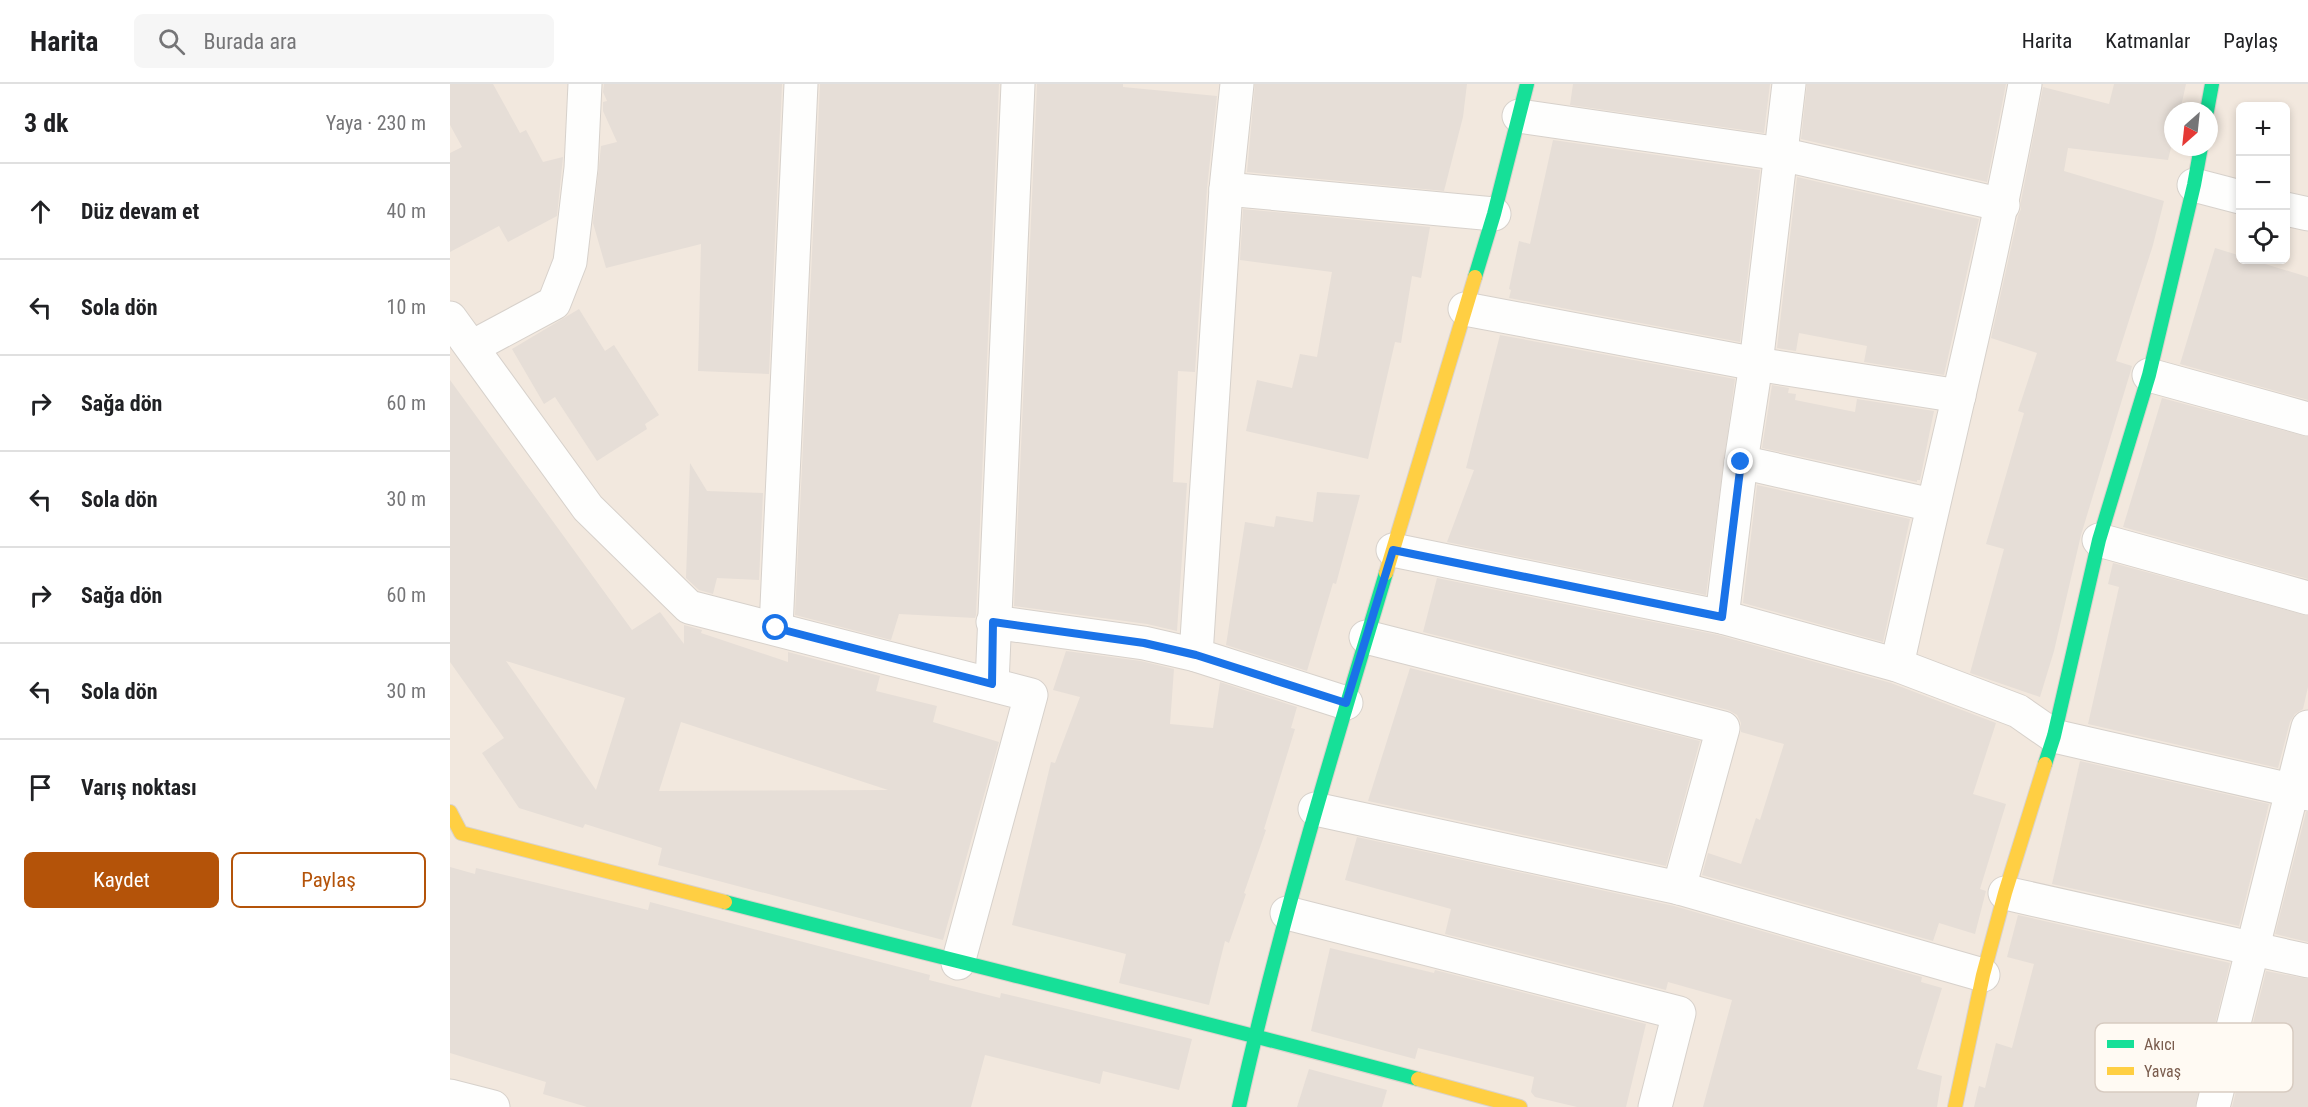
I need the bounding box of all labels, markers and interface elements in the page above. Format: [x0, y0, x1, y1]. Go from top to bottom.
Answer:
search box [134, 14, 554, 68]
text: Harita [30, 25, 98, 58]
icon: search [155, 25, 188, 58]
text: Burada ara [203, 29, 297, 54]
text: Harita [2022, 29, 2072, 53]
text: Katmanlar [2105, 29, 2190, 53]
text: Paylaş [2223, 29, 2278, 53]
north arrow [2164, 102, 2218, 156]
map controls [2236, 102, 2290, 264]
button: + [2236, 102, 2290, 156]
text: 3 dk [24, 108, 68, 138]
text: Yaya · 230 m [326, 111, 426, 135]
button: − [2236, 156, 2290, 210]
icon: ahead [24, 195, 57, 228]
text: Düz devam et [81, 199, 199, 224]
text: 40 m [387, 199, 426, 223]
button: locate [2236, 210, 2290, 264]
icon: left [24, 291, 57, 324]
text: Sola dön [81, 295, 157, 320]
text: 10 m [387, 295, 426, 319]
icon: right [24, 387, 57, 420]
text: Sağa dön [81, 391, 162, 416]
text: 60 m [387, 391, 426, 415]
route end [1727, 448, 1753, 474]
icon: left [24, 483, 57, 516]
text: Sola dön [81, 487, 157, 512]
text: 30 m [387, 487, 426, 511]
icon: right [24, 579, 57, 612]
text: Sağa dön [81, 583, 162, 608]
text: 60 m [387, 583, 426, 607]
route start [762, 614, 788, 640]
icon: left [24, 675, 57, 708]
text: Sola dön [81, 679, 157, 704]
text: 30 m [387, 679, 426, 703]
icon: arrive [24, 771, 57, 804]
text: Varış noktası [81, 775, 197, 800]
button: Kaydet [24, 852, 219, 908]
button: Paylaş [231, 852, 426, 908]
legend [2095, 1023, 2293, 1092]
text: Akıcı [2144, 1035, 2175, 1054]
text: Yavaş [2144, 1062, 2181, 1081]

